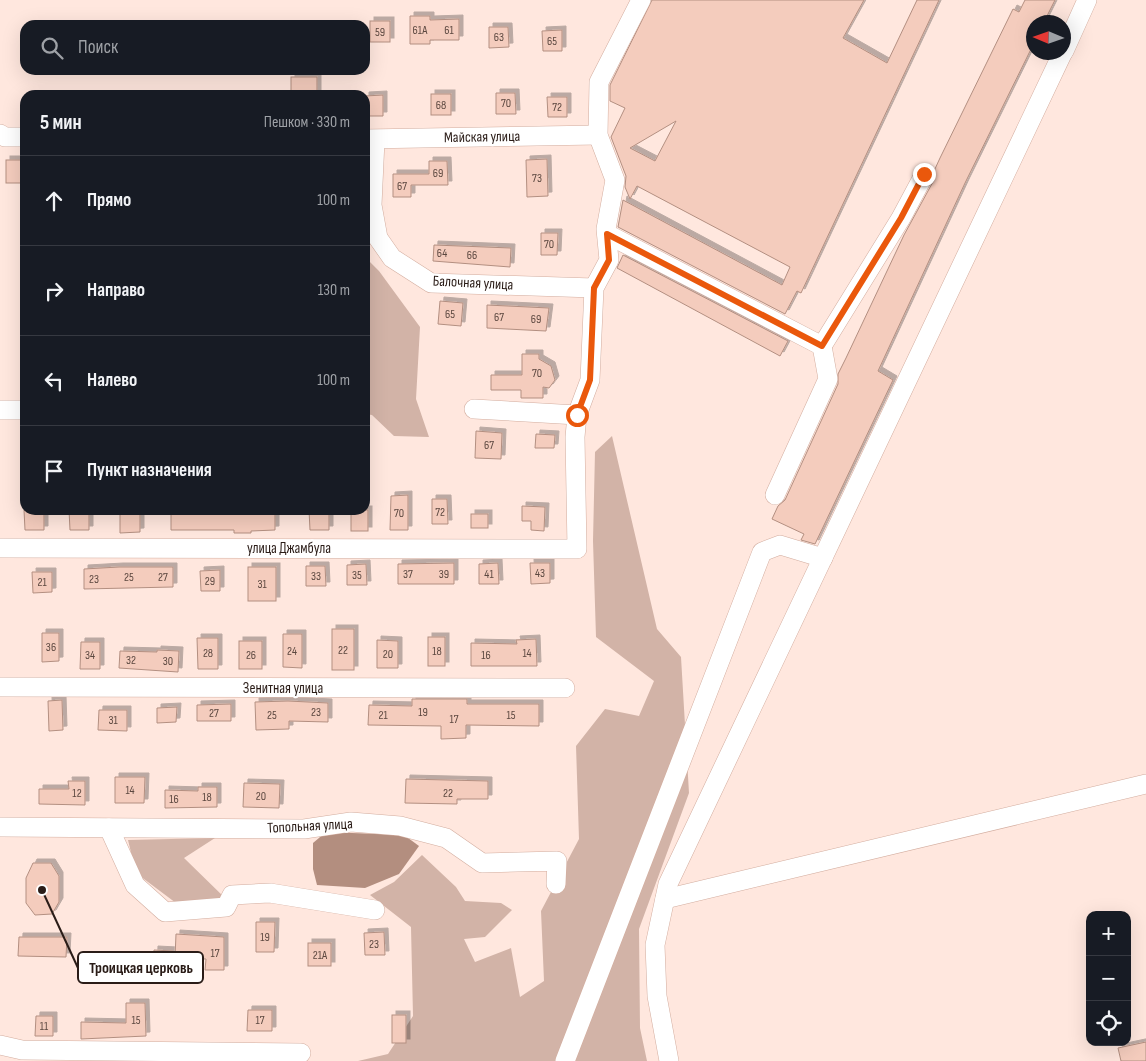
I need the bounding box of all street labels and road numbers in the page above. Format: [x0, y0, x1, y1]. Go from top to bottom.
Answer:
street label: Майская улица [444, 127, 521, 147]
street label: Балочная улица [432, 271, 514, 295]
street label: улица Джамбула [247, 539, 331, 558]
street label: Зенитная улица [243, 679, 323, 698]
street label: Топольная улица [267, 814, 353, 838]

